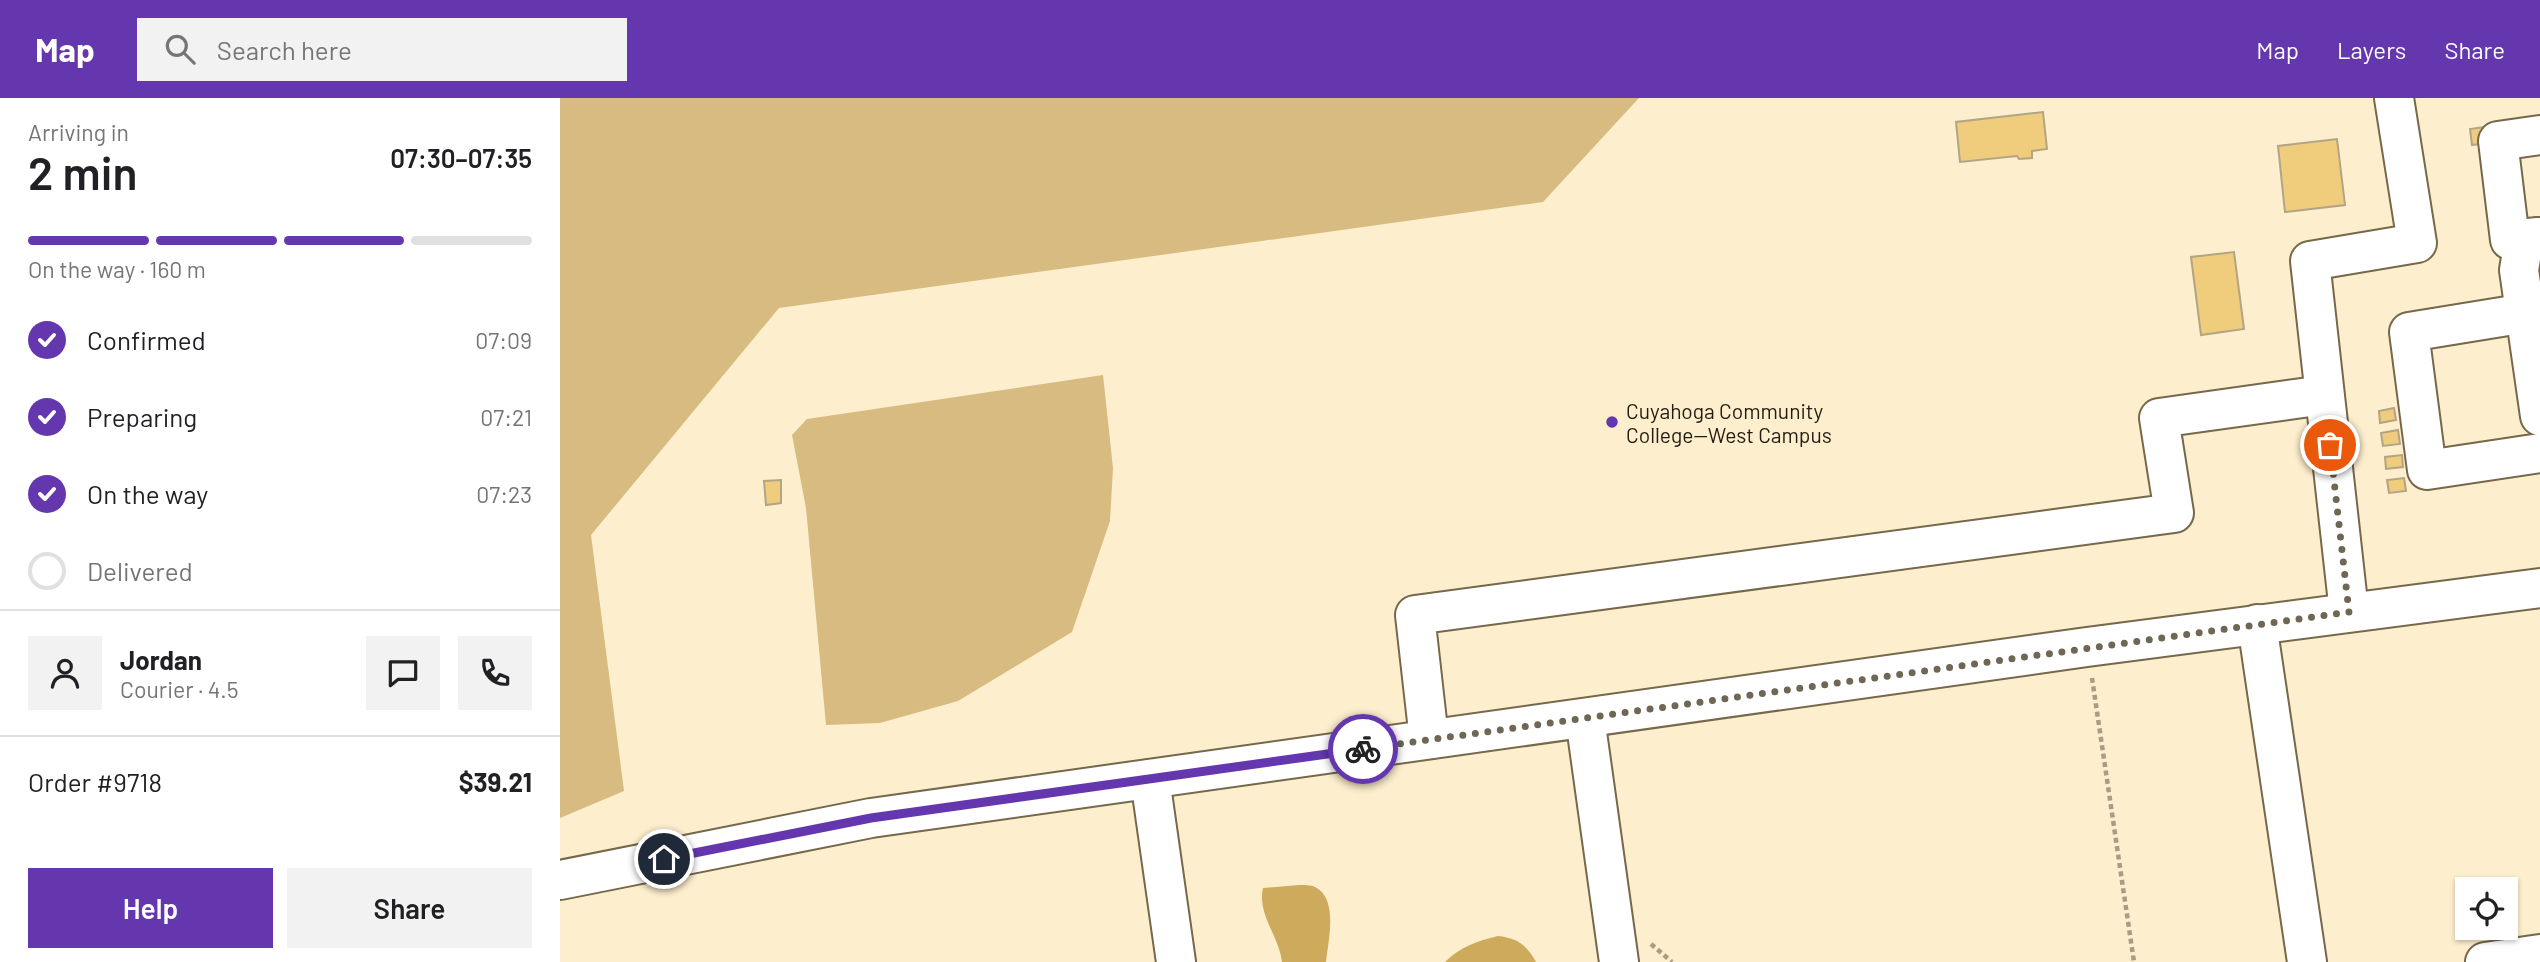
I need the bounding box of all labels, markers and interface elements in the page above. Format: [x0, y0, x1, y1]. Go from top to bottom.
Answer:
search box [137, 18, 627, 81]
text: Map [35, 29, 95, 69]
icon: search [161, 30, 199, 68]
text: Search here [217, 34, 352, 65]
text: Map [2256, 35, 2299, 64]
text: Layers [2337, 35, 2406, 64]
text: Share [2444, 35, 2505, 64]
text: Arriving in [28, 118, 129, 146]
text: 07:30–07:35 [390, 142, 532, 173]
text: 2 min [28, 144, 137, 199]
text: On the way · 160 m [28, 255, 206, 283]
icon: check [28, 321, 66, 359]
text: Confirmed [87, 324, 206, 355]
text: 07:09 [475, 326, 532, 354]
icon: check [28, 398, 66, 436]
place label: Cuyahoga Community College—West Campus [1626, 398, 1832, 447]
text: Preparing [87, 401, 197, 432]
text: 07:21 [480, 403, 532, 431]
marker: Cuyahoga Community College—West Campus [1604, 414, 1620, 430]
pin [2300, 415, 2360, 475]
icon: bag [2311, 426, 2349, 464]
icon: check [28, 475, 66, 513]
text: On the way [87, 478, 208, 509]
text: 07:23 [476, 480, 532, 508]
text: Delivered [87, 555, 193, 586]
button: person [28, 636, 102, 710]
button: chat [366, 636, 440, 710]
button: phone [458, 636, 532, 710]
text: Jordan [120, 644, 202, 675]
text: Courier · 4.5 [120, 675, 239, 703]
courier [1328, 714, 1398, 784]
icon: bike [1344, 730, 1382, 768]
text: Order #9718 [28, 766, 162, 797]
text: $39.21 [459, 766, 532, 797]
pin [634, 829, 694, 889]
icon: home [645, 840, 683, 878]
button: Help [28, 868, 273, 948]
button: Share [287, 868, 532, 948]
map controls [2455, 877, 2518, 940]
button: locate [2455, 877, 2518, 940]

